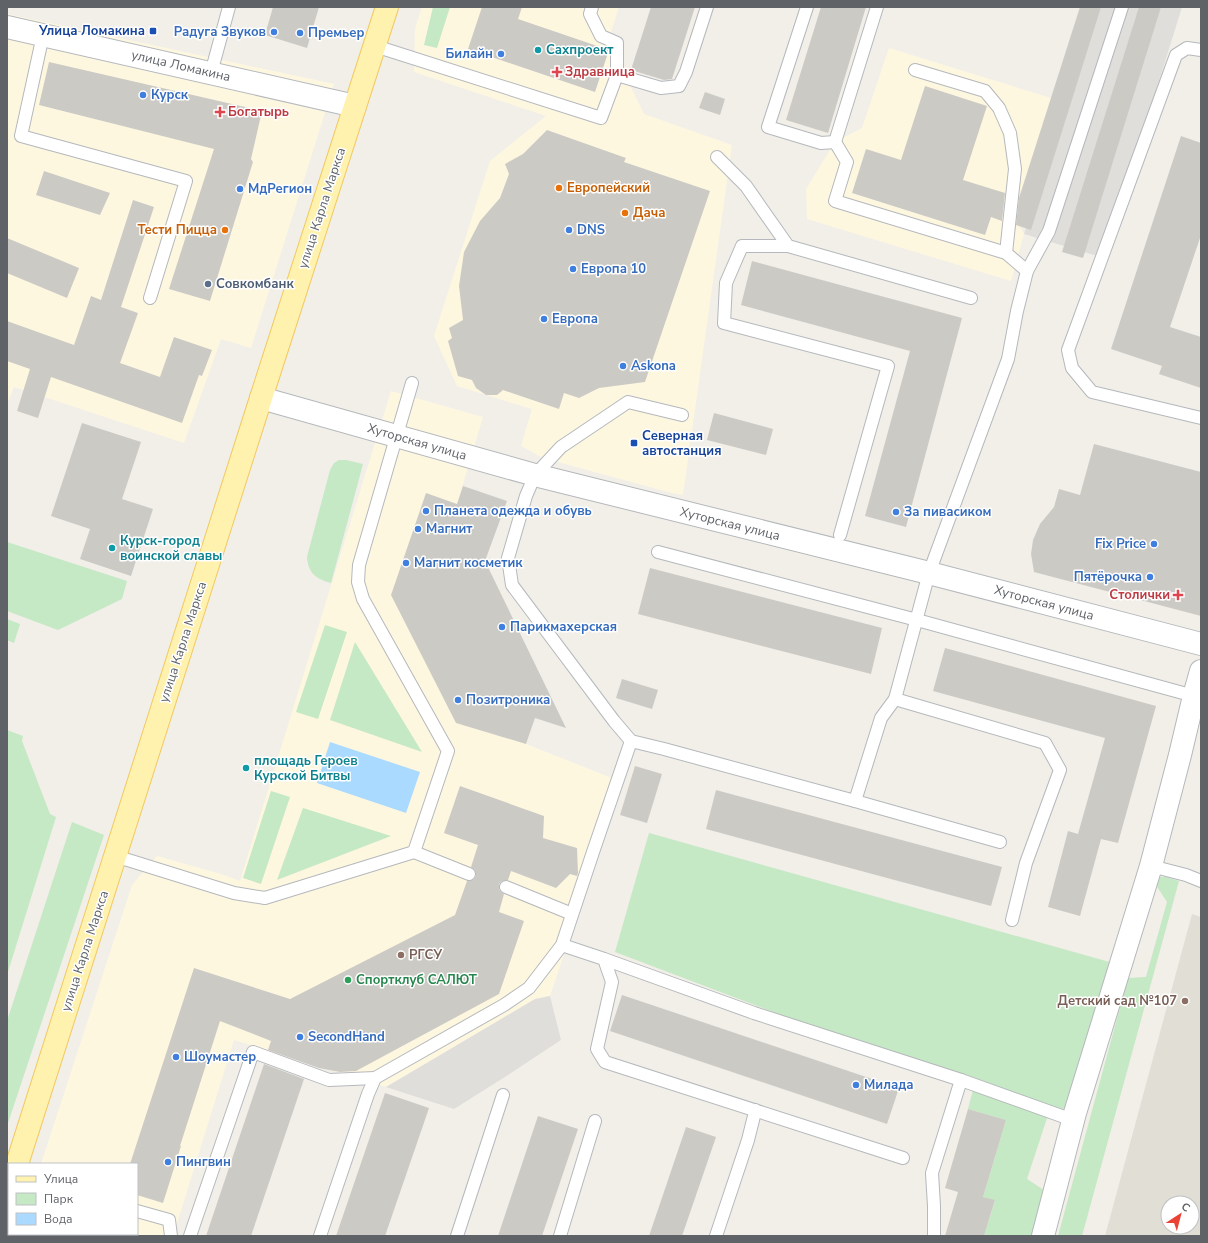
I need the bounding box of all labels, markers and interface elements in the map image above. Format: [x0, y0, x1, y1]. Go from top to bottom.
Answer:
place label: Улица Ломакина [38, 22, 145, 40]
place label: Радуга Звуков [174, 23, 266, 41]
place label: Премьер [308, 24, 365, 42]
marker: Улица Ломакина [148, 26, 158, 36]
marker: Радуга Звуков [269, 27, 279, 37]
marker: Премьер [295, 28, 305, 38]
place label: Сахпроект [546, 41, 614, 59]
place label: Билайн [446, 45, 493, 63]
marker: Сахпроект [533, 45, 543, 55]
street label: улица Ломакина [130, 46, 232, 86]
marker: Билайн [496, 49, 506, 59]
place label: Здравница [565, 63, 635, 81]
marker: Здравница [552, 67, 562, 77]
place label: Курск [151, 86, 189, 104]
marker: Курск [138, 90, 148, 100]
place label: Богатырь [228, 103, 289, 121]
marker: Богатырь [215, 107, 225, 117]
street label: улица Карла Маркса [294, 145, 350, 271]
place label: Европейский [567, 179, 650, 197]
place label: МдРегион [248, 180, 312, 198]
marker: Европейский [554, 183, 564, 193]
marker: МдРегион [235, 184, 245, 194]
place label: Дача [633, 204, 665, 222]
marker: Дача [620, 208, 630, 218]
place label: Тести Пицца [138, 221, 217, 239]
place label: DNS [577, 221, 605, 239]
marker: Тести Пицца [220, 225, 230, 235]
marker: DNS [564, 225, 574, 235]
place label: Европа 10 [581, 260, 646, 278]
marker: Европа 10 [568, 264, 578, 274]
place label: Совкомбанк [216, 275, 294, 293]
marker: Совкомбанк [203, 279, 213, 289]
place label: Европа [552, 310, 598, 328]
marker: Европа [539, 314, 549, 324]
place label: Askona [631, 357, 676, 375]
marker: Askona [618, 361, 628, 371]
street label: Хуторская улица [365, 419, 469, 465]
place label: Северная автостанция [642, 427, 721, 460]
marker: Северная автостанция [629, 438, 639, 448]
place label: Планета одежда и обувь [434, 502, 592, 520]
street label: Хуторская улица [678, 503, 782, 545]
place label: За пивасиком [904, 503, 991, 521]
marker: Планета одежда и обувь [421, 506, 431, 516]
marker: За пивасиком [891, 507, 901, 517]
place label: Магнит [426, 520, 473, 538]
marker: Магнит [413, 524, 423, 534]
place label: Курск-город воинской славы [120, 532, 222, 565]
place label: Fix Price [1095, 535, 1146, 553]
marker: Fix Price [1149, 539, 1159, 549]
marker: Курск-город воинской славы [107, 543, 117, 553]
place label: Магнит косметик [414, 554, 523, 572]
marker: Магнит косметик [401, 558, 411, 568]
place label: Пятёрочка [1074, 568, 1142, 586]
marker: Пятёрочка [1145, 572, 1155, 582]
street label: улица Карла Маркса [155, 579, 211, 705]
street label: Хуторская улица [992, 581, 1096, 625]
place label: Столички [1109, 586, 1170, 604]
marker: Столички [1173, 590, 1183, 600]
place label: Парикмахерская [510, 618, 617, 636]
marker: Парикмахерская [497, 622, 507, 632]
place label: Позитроника [466, 691, 550, 709]
marker: Позитроника [453, 695, 463, 705]
place label: площадь Героев Курской Битвы [254, 752, 358, 785]
marker: площадь Героев Курской Битвы [241, 763, 251, 773]
street label: улица Карла Маркса [57, 888, 113, 1014]
place label: РГСУ [409, 946, 442, 964]
marker: РГСУ [396, 950, 406, 960]
place label: Спортклуб САЛЮТ [356, 971, 478, 989]
marker: Спортклуб САЛЮТ [343, 975, 353, 985]
place label: Детский сад №107 [1058, 992, 1177, 1010]
marker: Детский сад №107 [1180, 996, 1190, 1006]
place label: SecondHand [308, 1028, 385, 1046]
marker: SecondHand [295, 1032, 305, 1042]
place label: Шоумастер [184, 1048, 256, 1066]
marker: Шоумастер [171, 1052, 181, 1062]
place label: Милада [864, 1076, 914, 1094]
marker: Милада [851, 1080, 861, 1090]
place label: Пингвин [176, 1153, 231, 1171]
marker: Пингвин [163, 1157, 173, 1167]
legend [8, 1163, 138, 1235]
text: Улица [43, 1171, 78, 1187]
text: Парк [44, 1191, 74, 1207]
north arrow [1160, 1195, 1200, 1235]
text: С [1178, 1199, 1193, 1216]
text: Вода [44, 1211, 72, 1227]

